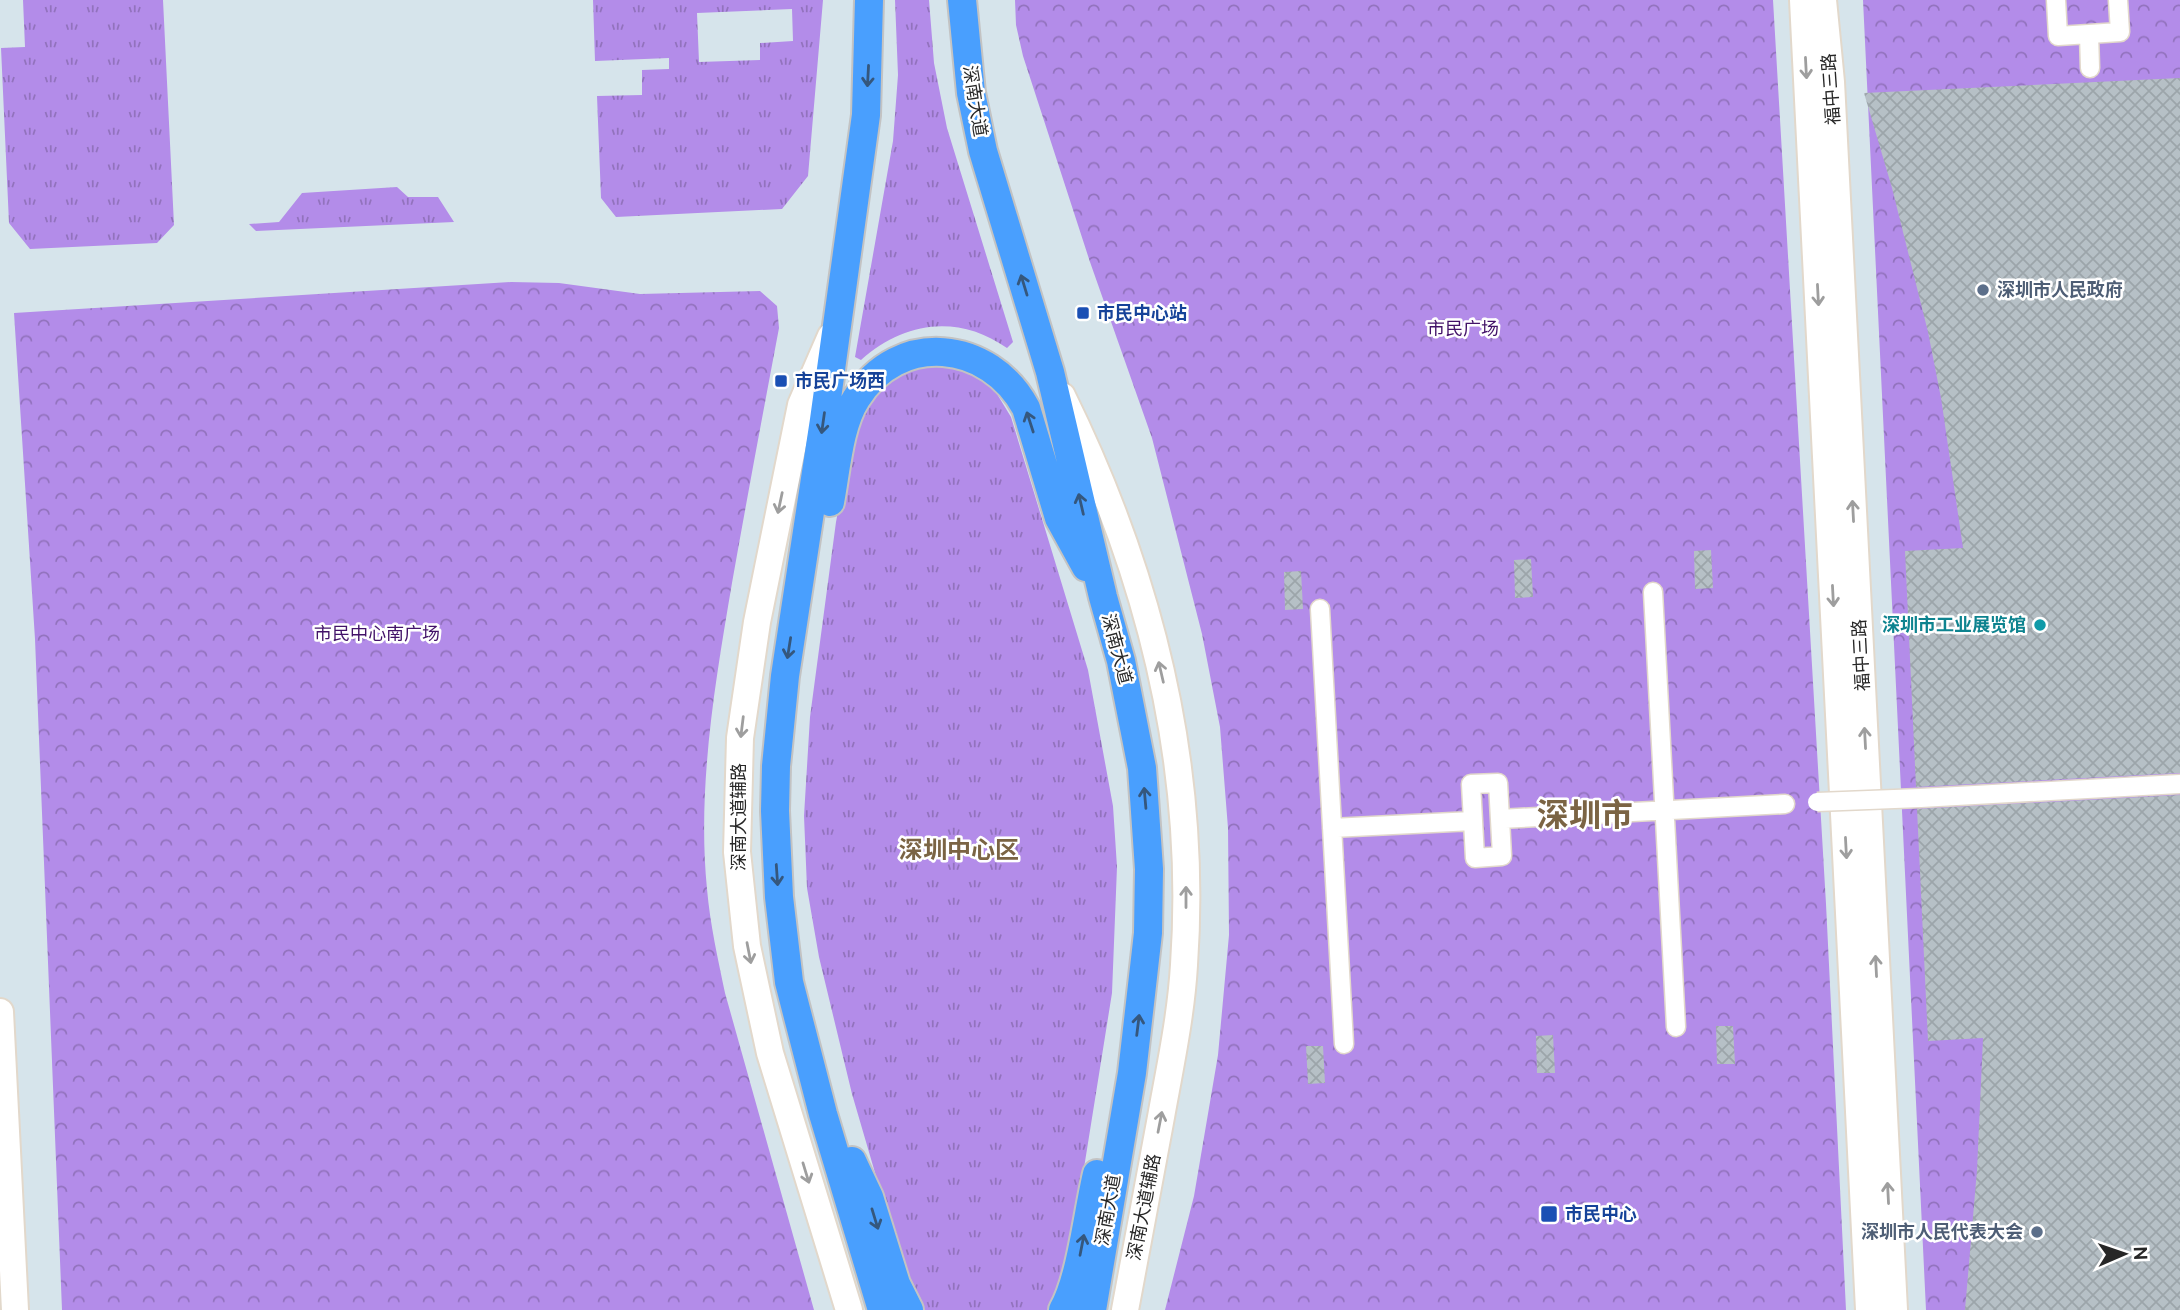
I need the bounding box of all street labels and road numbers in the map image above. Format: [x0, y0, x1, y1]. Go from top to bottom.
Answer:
street label: 福中三路 [1818, 52, 1842, 126]
street label: 深南大道 [960, 64, 991, 138]
street label: 深南大道 [1099, 611, 1137, 686]
street label: 福中三路 [1848, 619, 1872, 692]
street label: 深南大道辅路 [728, 763, 748, 871]
street label: 深南大道辅路 [1123, 1152, 1163, 1262]
street label: 深南大道 [1091, 1173, 1123, 1247]

